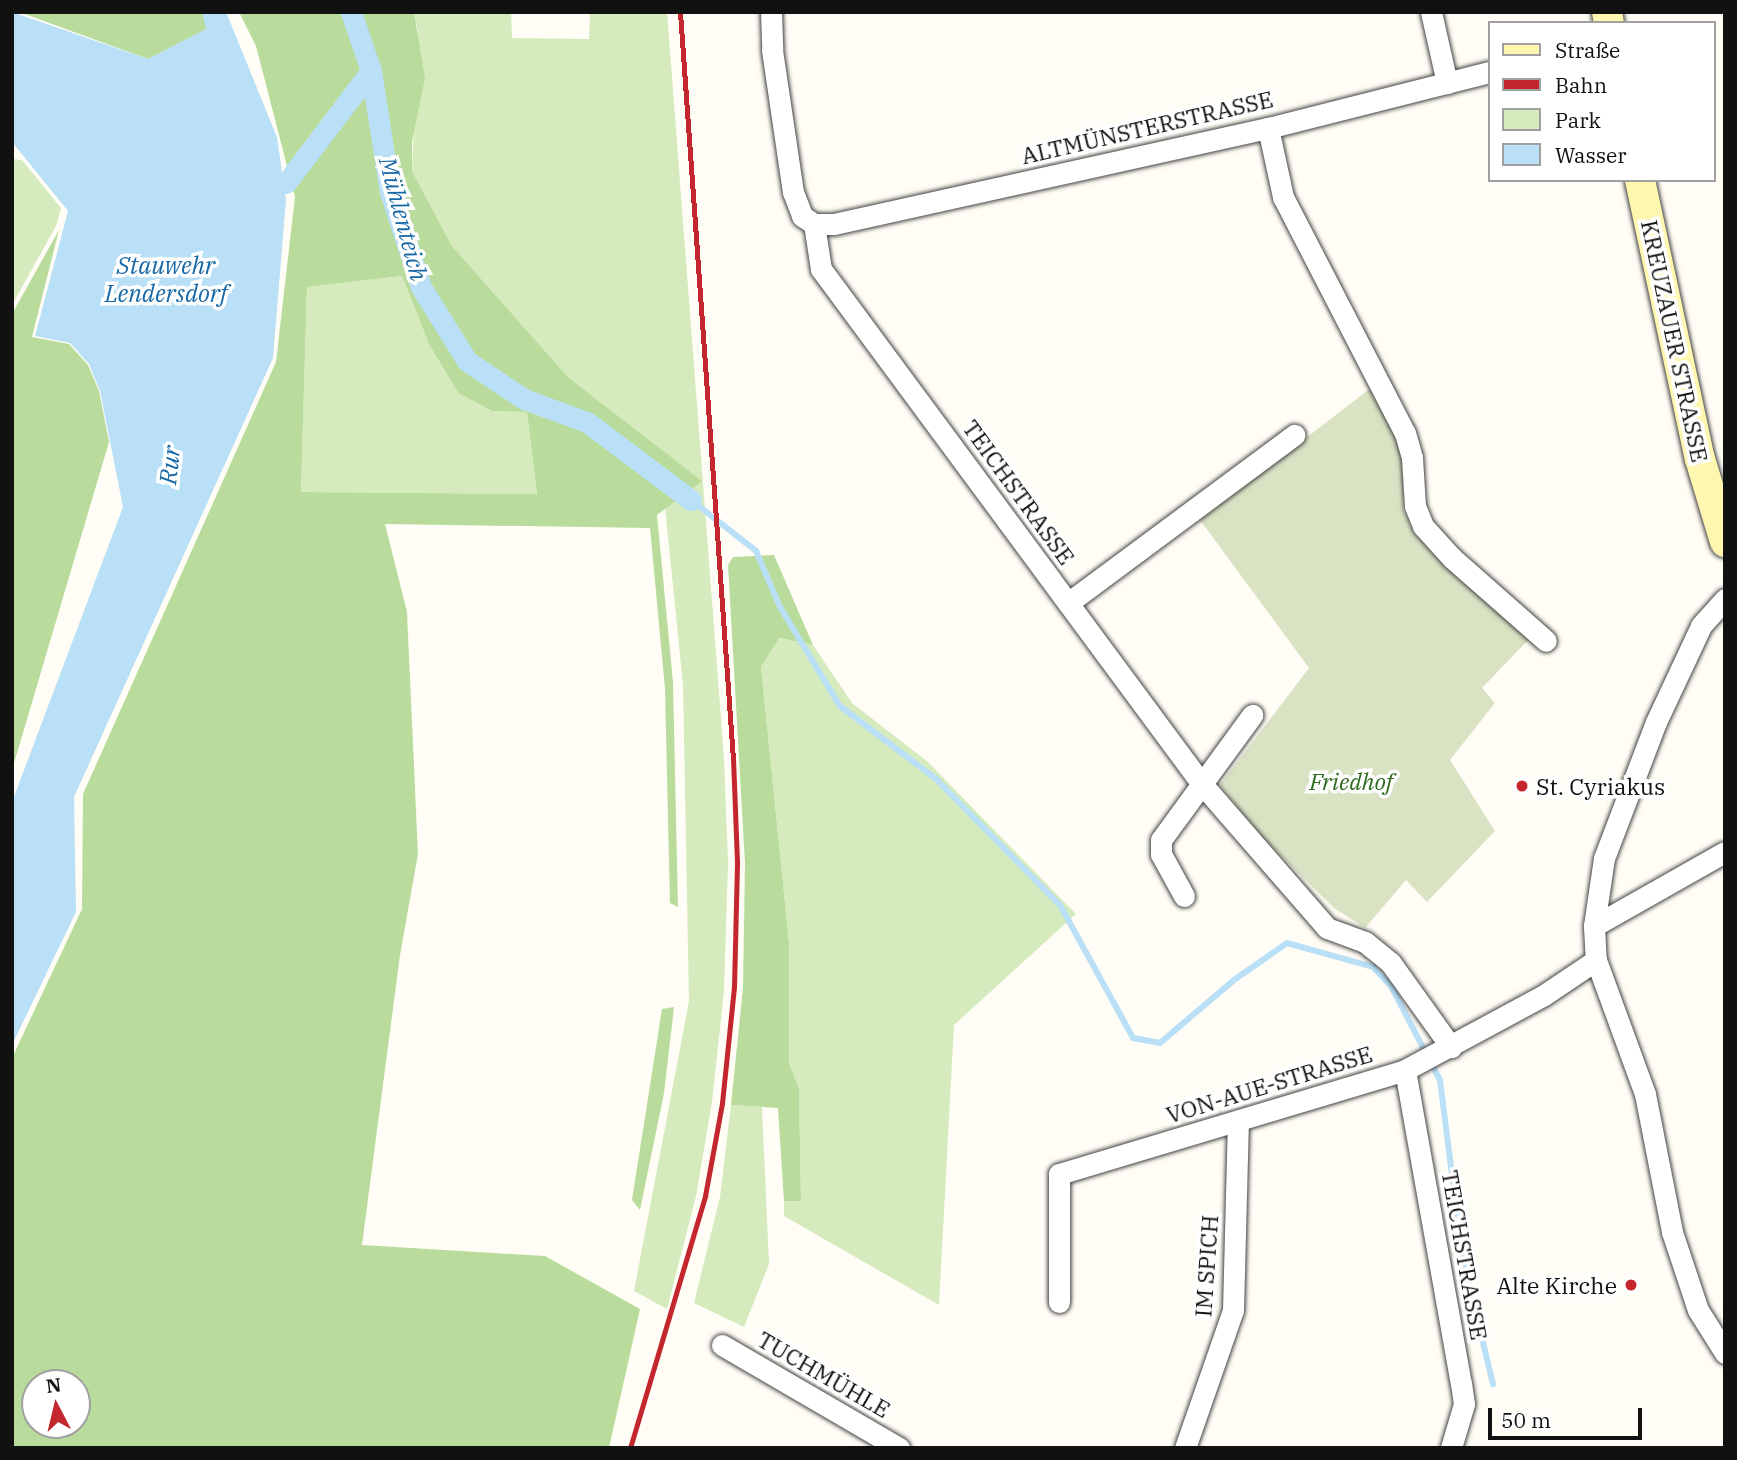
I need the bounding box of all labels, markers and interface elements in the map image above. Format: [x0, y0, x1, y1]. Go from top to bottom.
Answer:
legend [1488, 21, 1716, 182]
text: Straße [1555, 36, 1620, 64]
text: Bahn [1555, 71, 1607, 99]
street label: ALTMÜNSTERSTRASSE [1018, 85, 1276, 169]
text: Park [1555, 106, 1601, 134]
text: Wasser [1555, 141, 1626, 169]
water label: Mühlenteich [373, 154, 433, 284]
street label: KREUZAUER STRASSE [1636, 217, 1714, 465]
water label: Stauwehr Lendersdorf [105, 252, 227, 308]
street label: TEICHSTRASSE [957, 414, 1081, 570]
water label: Rur [154, 444, 186, 486]
park label: Friedhof [1309, 767, 1393, 795]
place label: St. Cyriakus [1536, 772, 1665, 800]
marker: St. Cyriakus [1514, 778, 1530, 794]
street label: VON-AUE-STRASSE [1163, 1040, 1375, 1128]
street label: TEICHSTRASSE [1436, 1168, 1494, 1342]
street label: IM SPICH [1189, 1214, 1223, 1318]
place label: Alte Kirche [1497, 1271, 1617, 1299]
marker: Alte Kirche [1623, 1277, 1639, 1293]
street label: TUCHMÜHLE [753, 1325, 895, 1423]
north arrow [21, 1369, 91, 1439]
text: N [45, 1372, 63, 1398]
scale bar [1492, 1394, 1646, 1438]
text: 50 m [1501, 1406, 1551, 1434]

